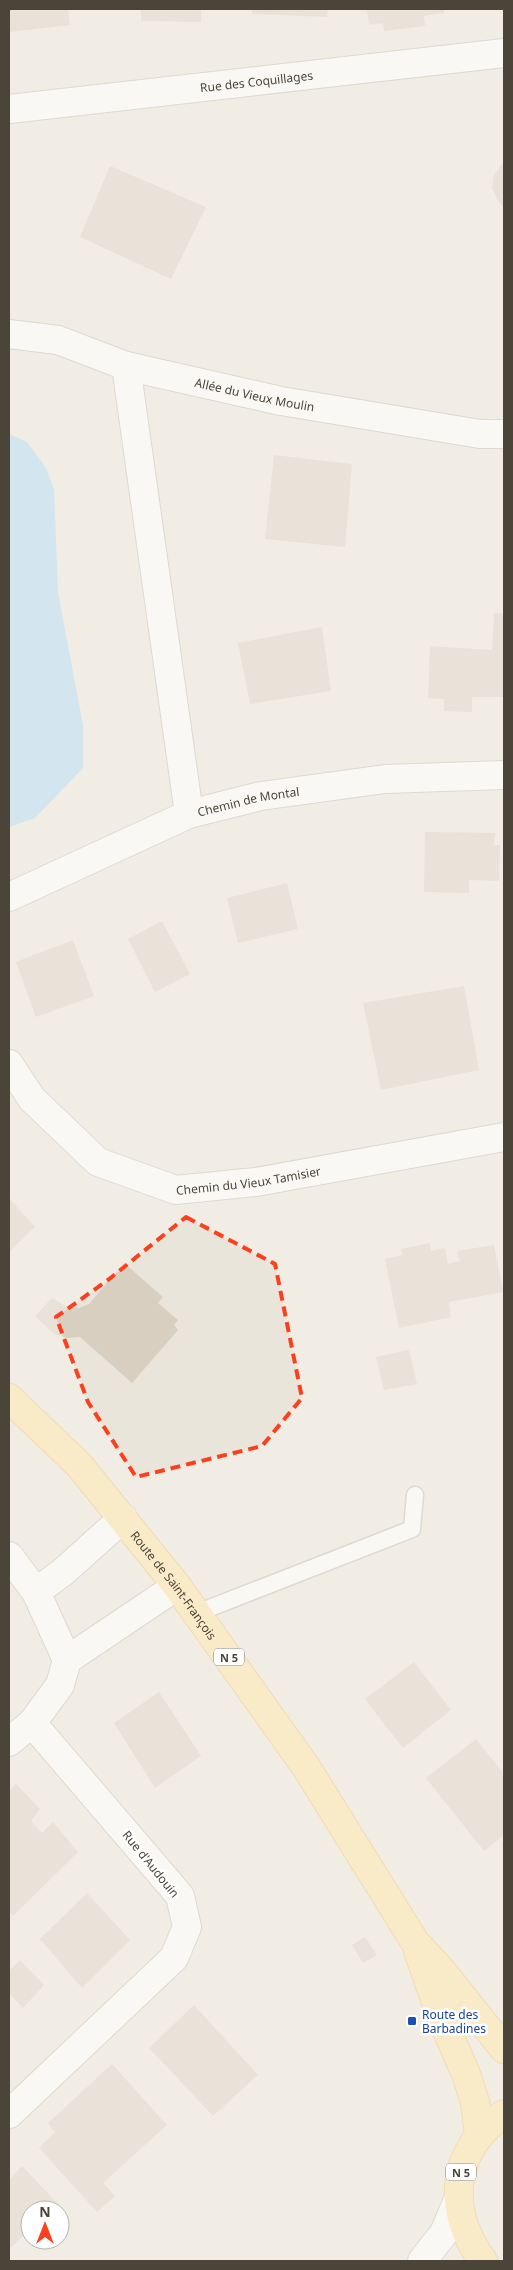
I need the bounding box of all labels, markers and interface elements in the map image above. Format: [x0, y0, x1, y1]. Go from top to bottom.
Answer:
street label: Rue des Coquillages [199, 66, 314, 96]
street label: Allée du Vieux Moulin [193, 373, 316, 415]
street label: Chemin de Montal [196, 782, 300, 820]
street label: Chemin du Vieux Tamisier [175, 1162, 322, 1198]
street label: Route de Saint-François [127, 1527, 221, 1643]
road number: N 5 [214, 1648, 244, 1665]
street label: Rue d'Audouin [119, 1827, 183, 1901]
place label: Route des Barbadines [422, 2006, 486, 2037]
marker: Route des Barbadines [406, 2015, 418, 2027]
road number: N 5 [446, 2164, 476, 2180]
north arrow [20, 2200, 70, 2250]
text: N [39, 2202, 51, 2221]

